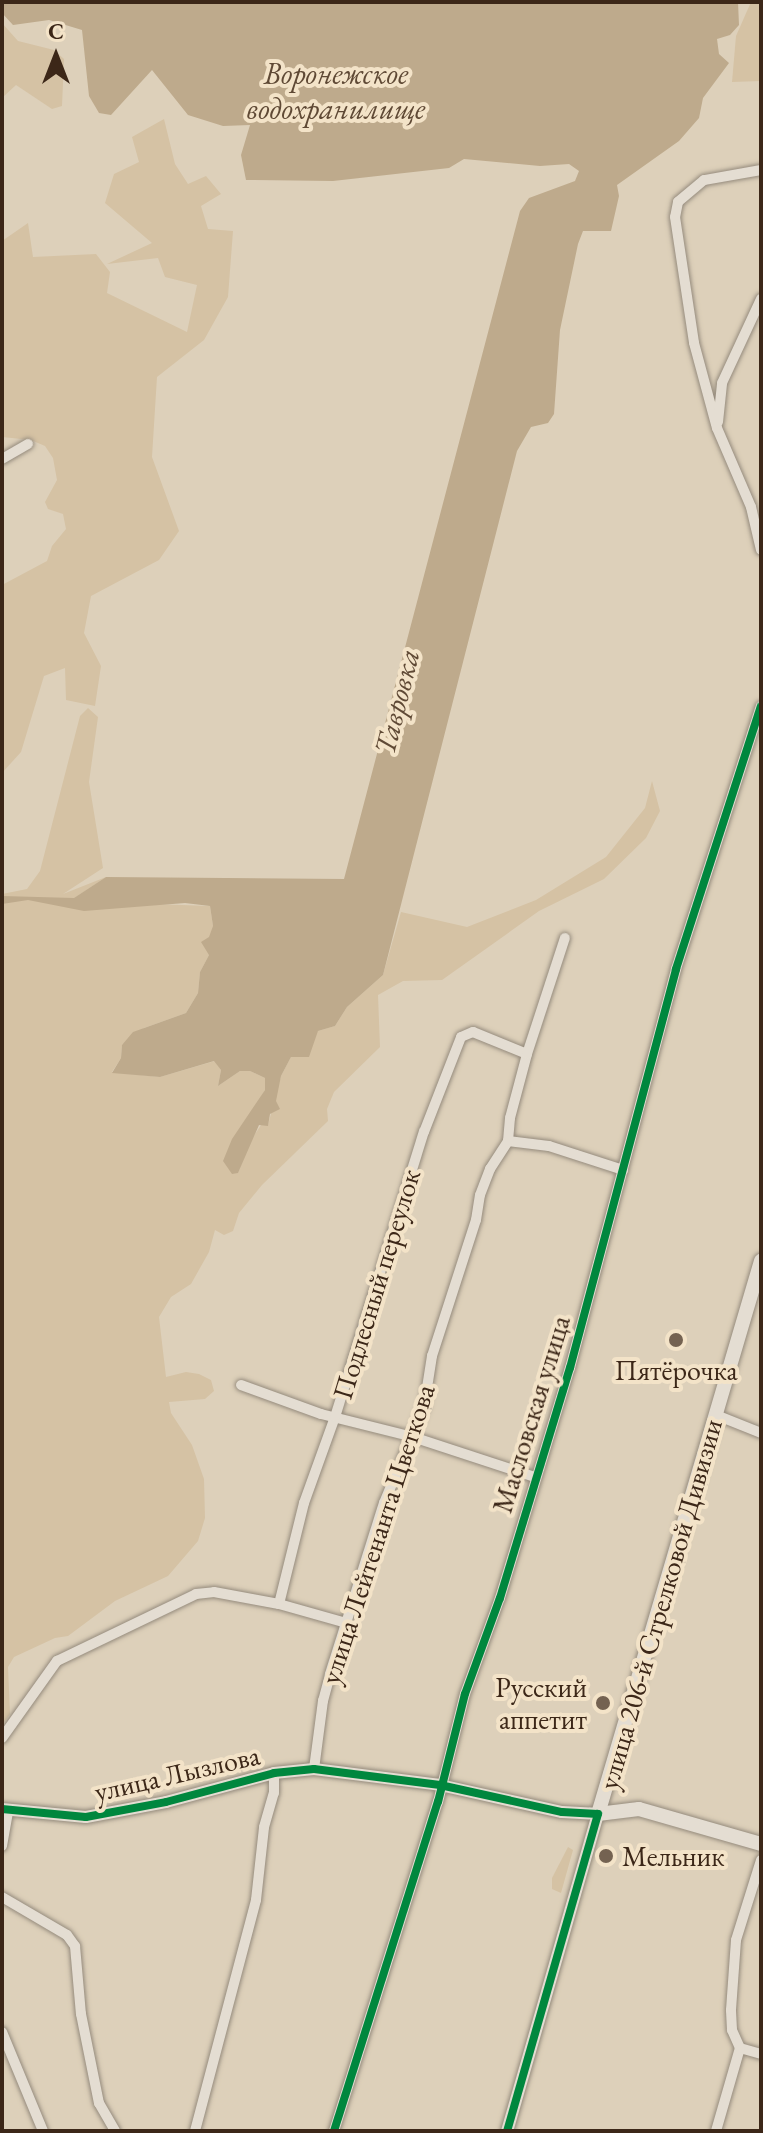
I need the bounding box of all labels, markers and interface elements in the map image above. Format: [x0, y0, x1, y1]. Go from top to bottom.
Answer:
north arrow [16, 16, 96, 96]
text: С [48, 17, 64, 46]
water label: Воронежское водохранилище [247, 56, 425, 126]
water label: Тавровка [367, 645, 427, 759]
street label: Подлесный переулок [325, 1165, 427, 1403]
street label: Масловская улица [485, 1311, 577, 1517]
marker: Пятёрочка [667, 1331, 685, 1349]
place label: Пятёрочка [614, 1353, 738, 1387]
street label: улица Лейтенанта Цветкова [313, 1380, 441, 1688]
street label: улица 206-й Стрелковой Дивизии [591, 1415, 729, 1793]
place label: Русский аппетит [495, 1670, 587, 1736]
marker: Русский аппетит [594, 1694, 612, 1712]
street label: улица Лызлова [91, 1738, 263, 1808]
place label: Мельник [622, 1839, 725, 1873]
marker: Мельник [597, 1847, 615, 1865]

